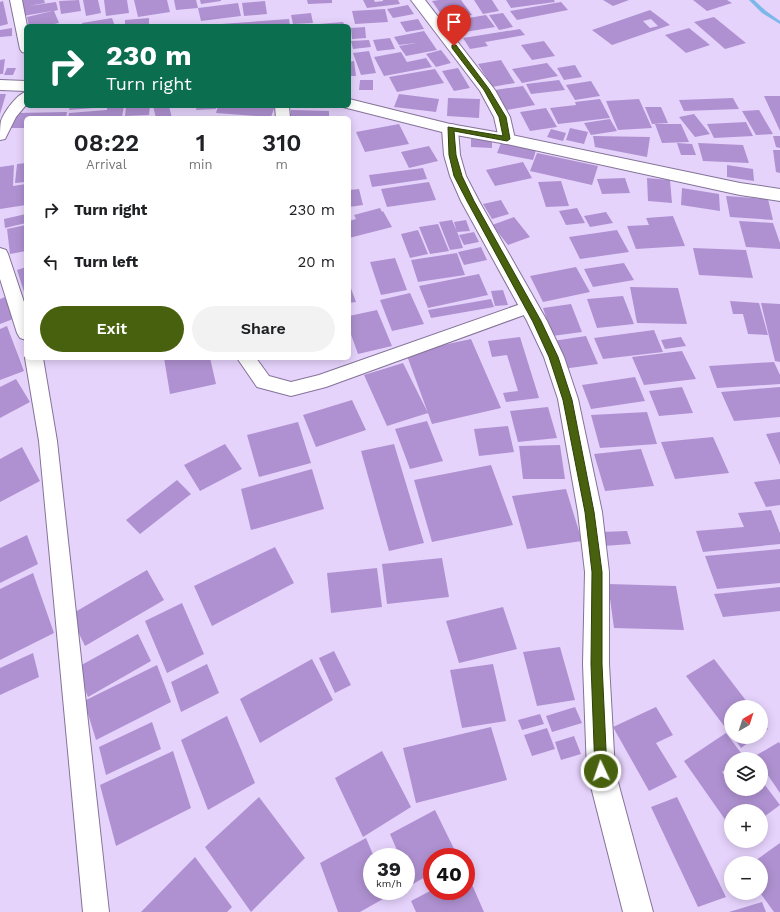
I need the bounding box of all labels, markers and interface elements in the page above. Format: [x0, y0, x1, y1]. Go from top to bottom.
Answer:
pin [437, 5, 471, 46]
icon: arrive [443, 11, 465, 33]
text: 230 m [106, 39, 192, 72]
icon: right [40, 40, 92, 92]
text: Turn right [106, 73, 192, 94]
text: 08:22 [73, 129, 139, 157]
text: 1 [196, 129, 206, 157]
text: 310 [262, 129, 302, 157]
text: Arrival [86, 157, 127, 172]
text: min [189, 157, 213, 172]
text: m [276, 157, 288, 172]
icon: right [40, 199, 62, 221]
text: Turn right [74, 201, 147, 219]
text: 230 m [289, 201, 335, 219]
icon: left [40, 251, 62, 273]
text: Turn left [74, 253, 138, 271]
text: 20 m [298, 253, 335, 271]
button: Exit [40, 306, 184, 352]
button: Share [192, 306, 335, 352]
north arrow [724, 700, 768, 744]
map controls [724, 700, 768, 900]
position arrow [580, 750, 622, 792]
button: layers [724, 752, 768, 796]
button: + [724, 804, 768, 848]
speed limit sign: 40 [423, 848, 475, 900]
button: − [724, 856, 768, 900]
text: 39 [377, 857, 401, 881]
text: km/h [376, 878, 402, 889]

